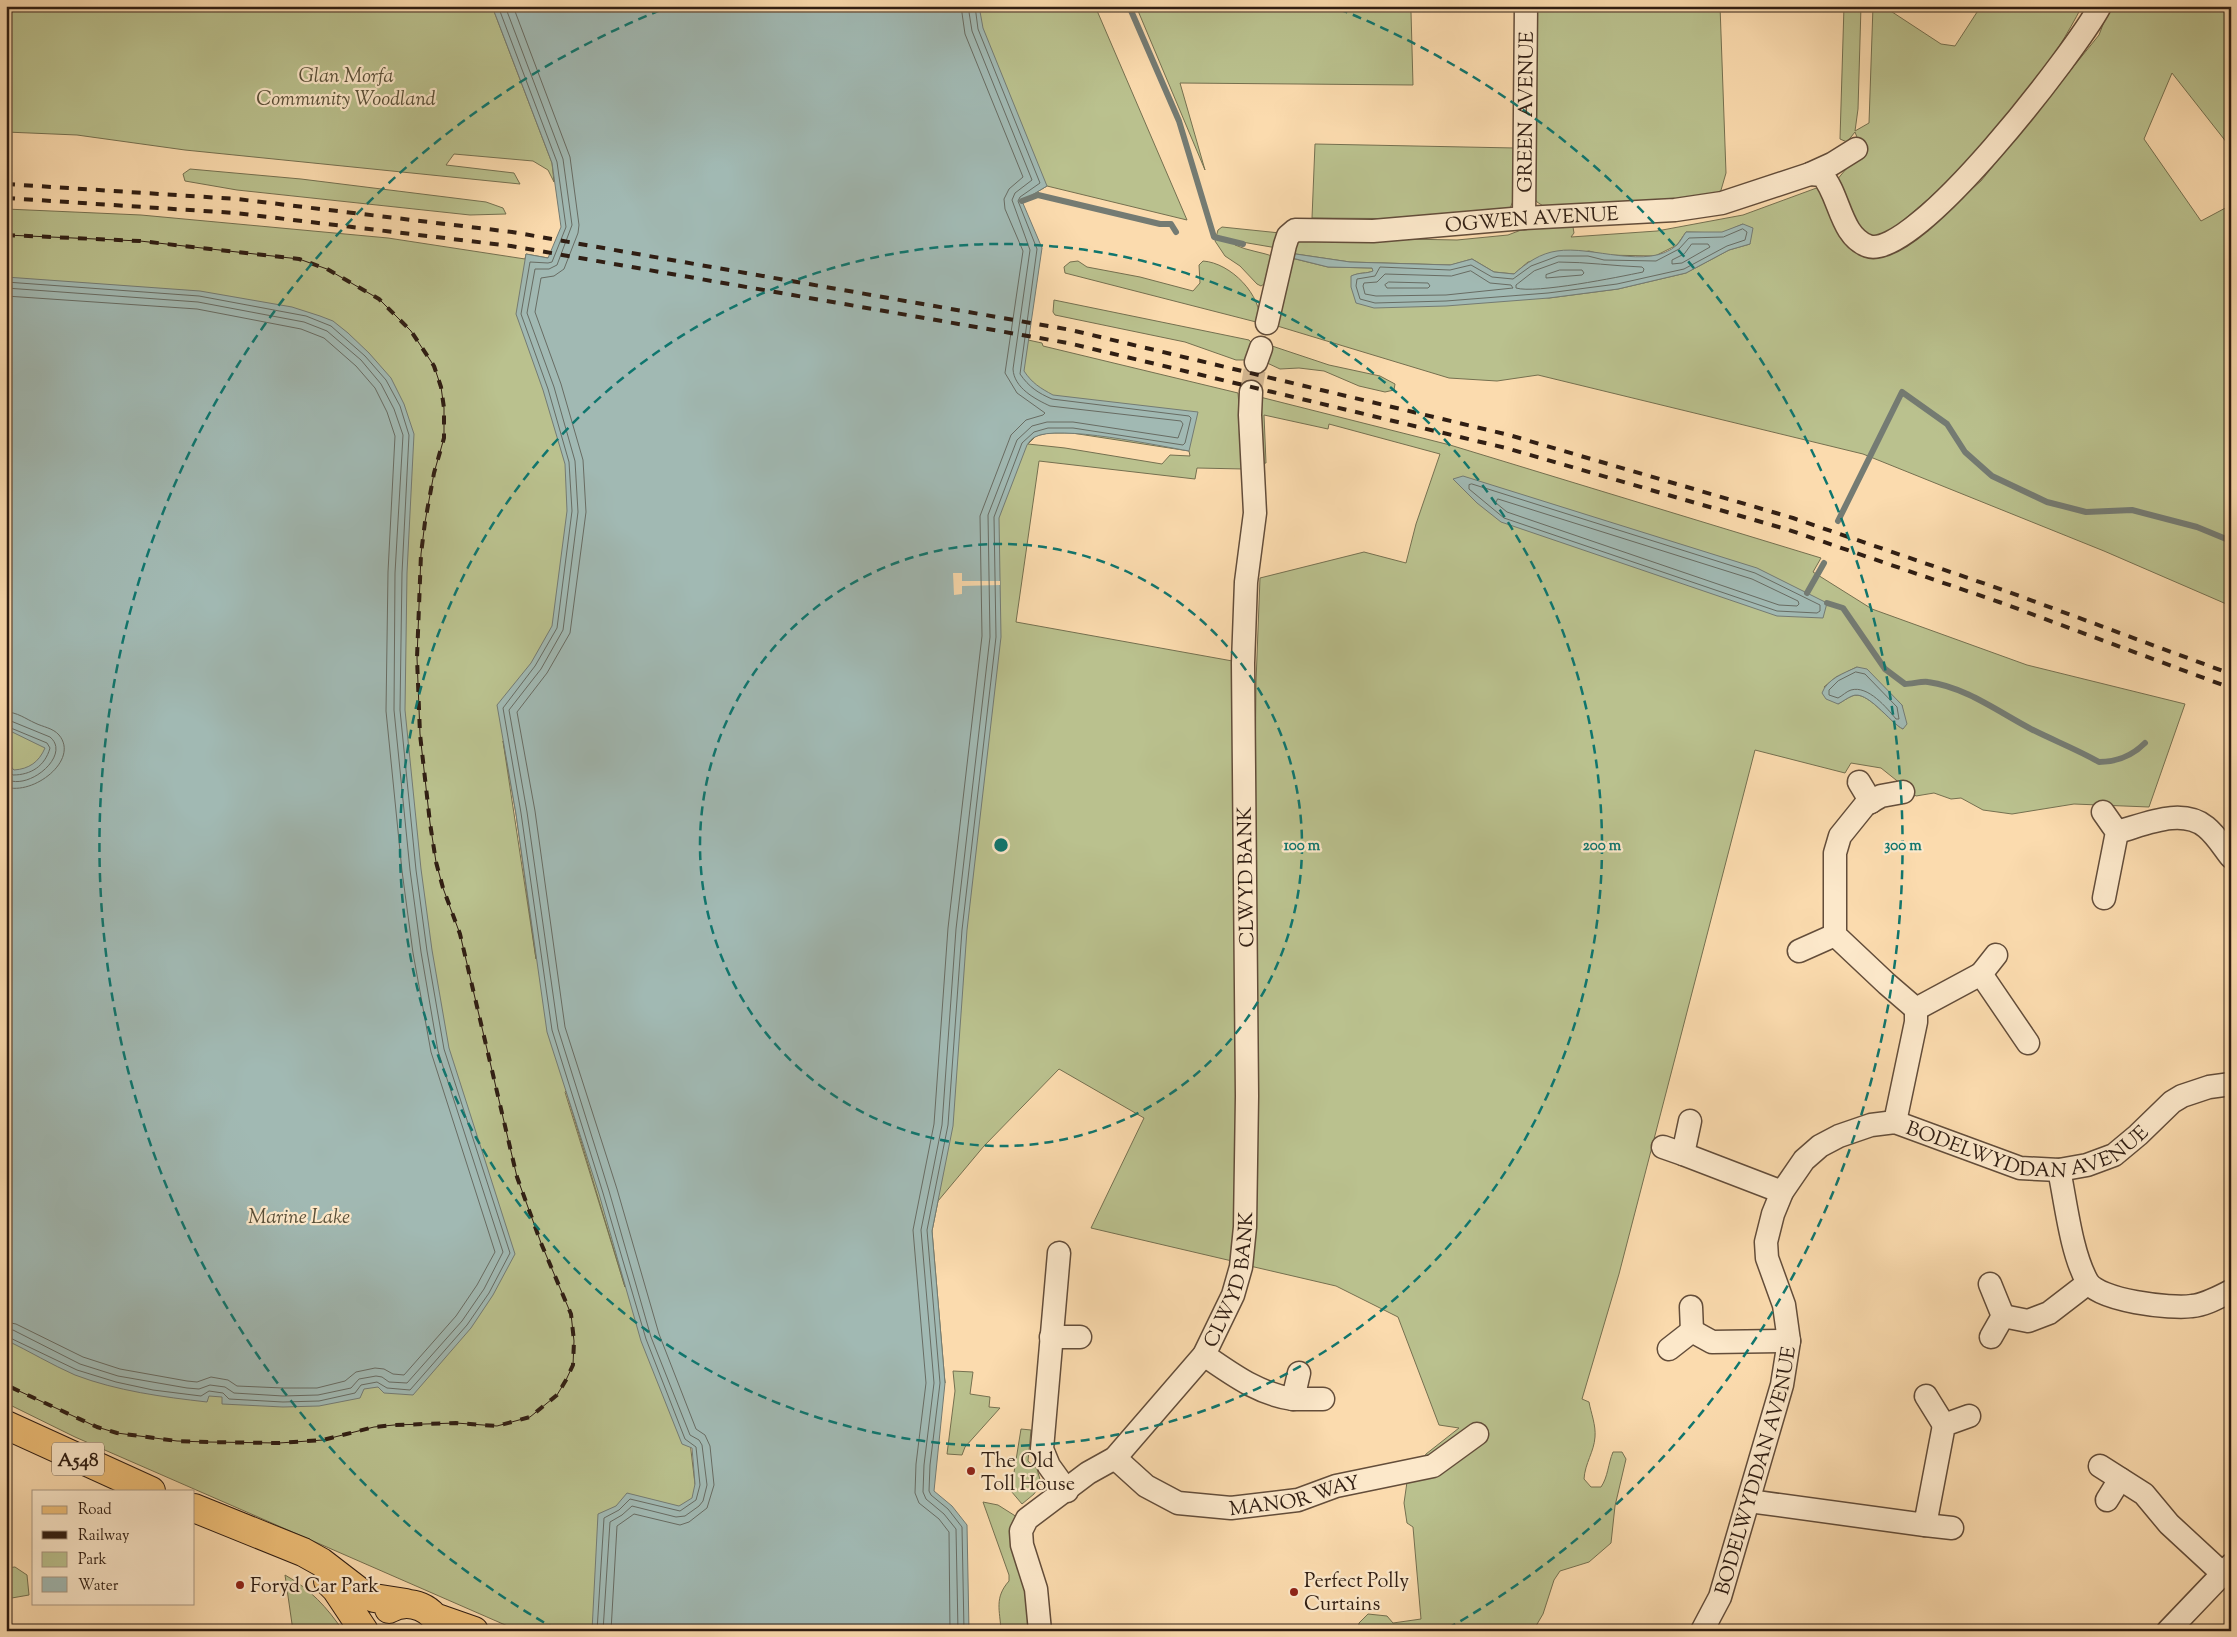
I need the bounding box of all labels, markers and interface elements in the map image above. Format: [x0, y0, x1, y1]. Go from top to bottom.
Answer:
street label: GREEN AVENUE [1512, 31, 1543, 193]
park label: Glan Morfa Community Woodland [256, 63, 436, 115]
street label: OGWEN AVENUE [1444, 201, 1619, 242]
street label: CLWYD BANK [1232, 806, 1263, 948]
centre of rings [992, 836, 1010, 854]
text: 100 m [1284, 836, 1321, 857]
text: 200 m [1583, 836, 1622, 857]
text: 300 m [1884, 836, 1922, 857]
street label: BODELWYDDAN AVENUE [1896, 1110, 2152, 1134]
text: BODELWYDDAN AVENUE [1901, 1115, 2157, 1187]
park label: Marine Lake [248, 1204, 350, 1233]
street label: CLWYD BANK [1198, 1211, 1262, 1353]
street label: BODELWYDDAN AVENUE [1709, 1344, 1805, 1599]
road number: A548 [52, 1442, 104, 1476]
place label: The Old Toll House [981, 1448, 1075, 1500]
marker: The Old Toll House [965, 1465, 977, 1477]
street label: MANOR WAY [1228, 1470, 1362, 1525]
legend [32, 1490, 195, 1604]
text: Road [78, 1500, 112, 1521]
text: Railway [78, 1526, 130, 1547]
text: Park [78, 1550, 107, 1571]
place label: Perfect Polly Curtains [1304, 1568, 1409, 1620]
place label: Foryd Car Park [250, 1573, 379, 1602]
text: Water [78, 1576, 119, 1597]
marker: Foryd Car Park [234, 1579, 246, 1591]
marker: Perfect Polly Curtains [1288, 1586, 1300, 1598]

